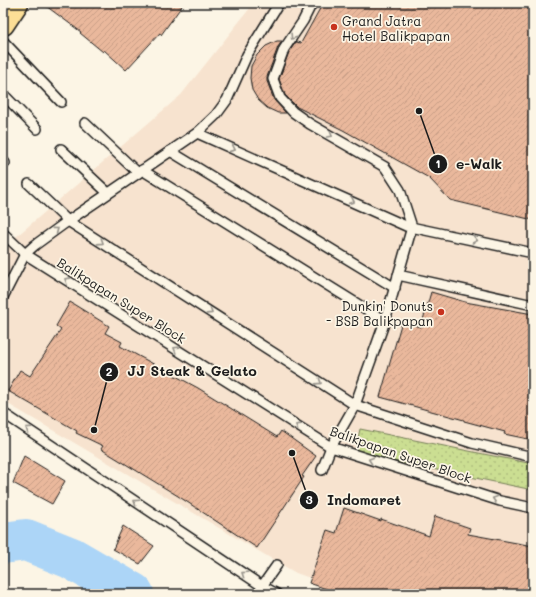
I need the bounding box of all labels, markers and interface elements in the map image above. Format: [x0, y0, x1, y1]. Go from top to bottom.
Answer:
place label: Grand Jatra Hotel Balikpapan [342, 12, 450, 44]
marker: Grand Jatra Hotel Balikpapan [329, 22, 339, 32]
one-way arrow [290, 32, 297, 39]
one-way arrow [326, 131, 333, 138]
one-way arrow [228, 144, 236, 152]
callout: e-Walk [428, 151, 510, 177]
text: e-Walk [456, 154, 502, 173]
text: 1 [435, 155, 441, 171]
one-way arrow [348, 197, 355, 205]
one-way arrow [51, 228, 58, 235]
one-way arrow [472, 236, 478, 244]
one-way arrow [96, 237, 103, 244]
street label: Balikpapan Super Block [54, 253, 190, 347]
one-way arrow [64, 278, 71, 285]
place label: Dunkin' Donuts - BSB Balikpapan [326, 297, 433, 329]
one-way arrow [206, 307, 213, 315]
marker: Dunkin' Donuts - BSB Balikpapan [436, 307, 446, 317]
one-way arrow [174, 347, 181, 354]
callout: JJ Steak & Gelato [99, 359, 265, 385]
text: JJ Steak & Gelato [127, 361, 257, 380]
text: 2 [106, 363, 113, 379]
one-way arrow [315, 378, 322, 385]
street label: Balikpapan Super Block [328, 422, 474, 486]
one-way arrow [295, 424, 302, 431]
one-way arrow [25, 427, 32, 434]
one-way arrow [368, 456, 375, 465]
callout: Indomaret [299, 487, 409, 513]
text: Indomaret [327, 490, 401, 509]
text: 3 [305, 491, 313, 507]
one-way arrow [492, 495, 499, 504]
one-way arrow [133, 499, 140, 506]
one-way arrow [241, 572, 248, 579]

